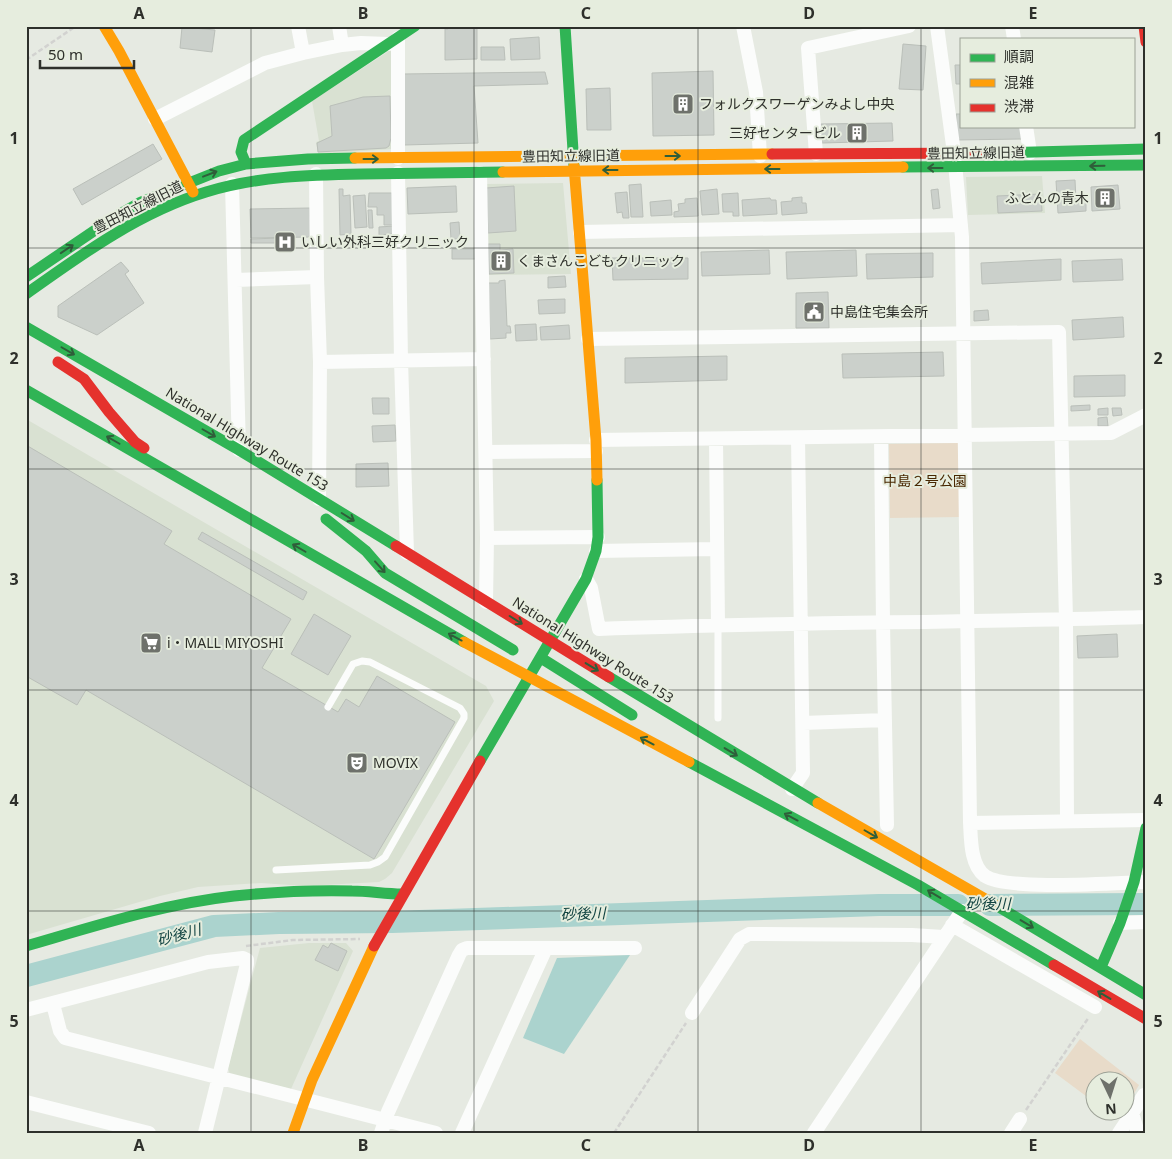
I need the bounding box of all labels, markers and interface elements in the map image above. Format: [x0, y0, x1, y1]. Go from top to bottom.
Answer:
text: A [133, 2, 145, 24]
text: B [358, 2, 368, 24]
text: C [581, 2, 591, 24]
text: D [803, 2, 815, 24]
text: E [1029, 2, 1038, 24]
scale bar [40, 38, 134, 70]
legend [960, 38, 1134, 128]
text: 50 m [48, 44, 83, 64]
text: 順調 [1004, 46, 1034, 66]
text: 混雑 [1004, 72, 1034, 92]
building icon: フォルクスワーゲンみよし中央 [671, 92, 695, 116]
place label: フォルクスワーゲンみよし中央 [699, 94, 895, 113]
text: 渋滞 [1004, 96, 1034, 116]
building icon: 三好センタービル [845, 121, 869, 145]
place label: 三好センタービル [729, 123, 841, 142]
text: 1 [9, 127, 19, 149]
text: 1 [1153, 127, 1163, 149]
street label: 豊田知立線旧道 [927, 142, 1025, 163]
street label: 豊田知立線旧道 [522, 145, 620, 166]
one-way arrow [664, 151, 681, 161]
one-way arrow [362, 154, 378, 164]
one-way arrow [1089, 161, 1106, 171]
one-way arrow [927, 163, 943, 173]
one-way arrow [764, 164, 780, 174]
one-way arrow [602, 166, 618, 175]
one-way arrow [202, 169, 217, 178]
street label: 豊田知立線旧道 [90, 176, 186, 237]
building icon: ふとんの青木 [1093, 186, 1117, 210]
place label: ふとんの青木 [1005, 188, 1089, 207]
hospital icon: いしい外科三好クリニック [273, 230, 297, 254]
place label: いしい外科三好クリニック [301, 232, 469, 251]
one-way arrow [59, 244, 73, 254]
building icon: くまさんこどもクリニック [489, 249, 513, 273]
place label: くまさんこどもクリニック [517, 251, 685, 270]
public building icon: 中島住宅集会所 [802, 300, 826, 324]
place label: 中島住宅集会所 [830, 302, 928, 321]
text: 2 [9, 347, 19, 369]
one-way arrow [61, 347, 75, 357]
text: 2 [1153, 347, 1163, 369]
street label: National Highway Route 153 [162, 382, 332, 495]
one-way arrow [202, 428, 216, 438]
one-way arrow [106, 435, 120, 445]
park label: 中島２号公園 [883, 471, 967, 490]
one-way arrow [341, 512, 355, 522]
one-way arrow [291, 543, 306, 553]
one-way arrow [375, 561, 386, 574]
text: 3 [9, 568, 19, 590]
text: 3 [1153, 568, 1163, 590]
street label: National Highway Route 153 [509, 592, 677, 707]
one-way arrow [509, 616, 523, 626]
supermarket icon: i・MALL MIYOSHI [139, 631, 163, 655]
one-way arrow [448, 632, 463, 641]
place label: i・MALL MIYOSHI [167, 633, 284, 652]
one-way arrow [585, 662, 599, 673]
one-way arrow [640, 736, 655, 745]
one-way arrow [723, 747, 737, 757]
theatre icon: MOVIX [345, 751, 369, 775]
place label: MOVIX [373, 753, 419, 772]
text: 4 [9, 789, 19, 811]
text: 4 [1153, 789, 1163, 811]
one-way arrow [783, 812, 798, 822]
one-way arrow [863, 830, 878, 839]
one-way arrow [927, 889, 941, 899]
water label: 砂後川 [965, 893, 1012, 913]
water label: 砂後川 [560, 902, 608, 924]
water label: 砂後川 [154, 918, 205, 950]
one-way arrow [1019, 919, 1034, 929]
one-way arrow [1097, 989, 1111, 999]
text: 5 [9, 1010, 19, 1032]
text: 5 [1153, 1010, 1163, 1032]
north arrow [1084, 1072, 1134, 1122]
text: N [1105, 1100, 1117, 1119]
text: A [133, 1134, 145, 1156]
text: B [358, 1134, 368, 1156]
text: C [581, 1134, 591, 1156]
text: D [803, 1134, 815, 1156]
text: E [1029, 1134, 1038, 1156]

